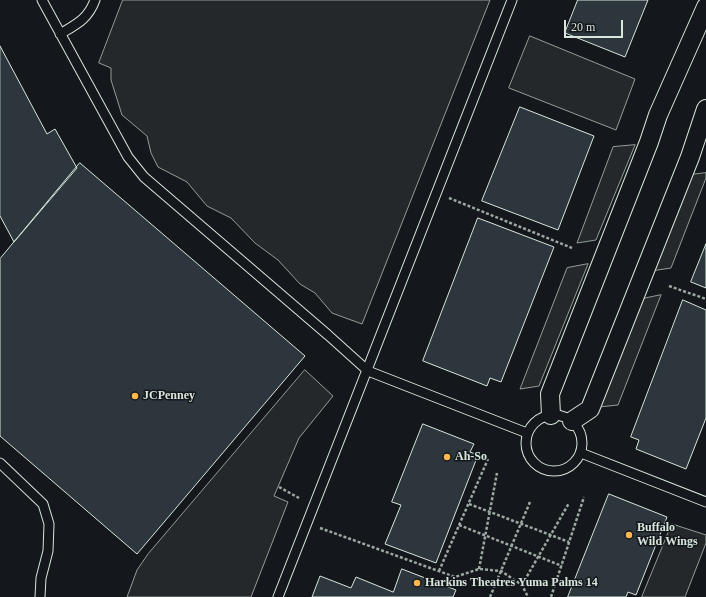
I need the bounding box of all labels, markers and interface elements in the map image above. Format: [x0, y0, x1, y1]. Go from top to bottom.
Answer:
scale bar [566, 12, 625, 38]
text: 20 m [571, 20, 595, 34]
place label: JCPenney [143, 389, 195, 403]
marker: JCPenney [130, 391, 140, 401]
place label: Ah-So [455, 450, 487, 464]
marker: Ah-So [442, 452, 452, 462]
place label: Buffalo Wild Wings [637, 521, 698, 549]
marker: Buffalo Wild Wings [624, 530, 634, 540]
place label: Harkins Theatres Yuma Palms 14 [425, 576, 598, 590]
marker: Harkins Theatres Yuma Palms 14 [412, 578, 422, 588]

